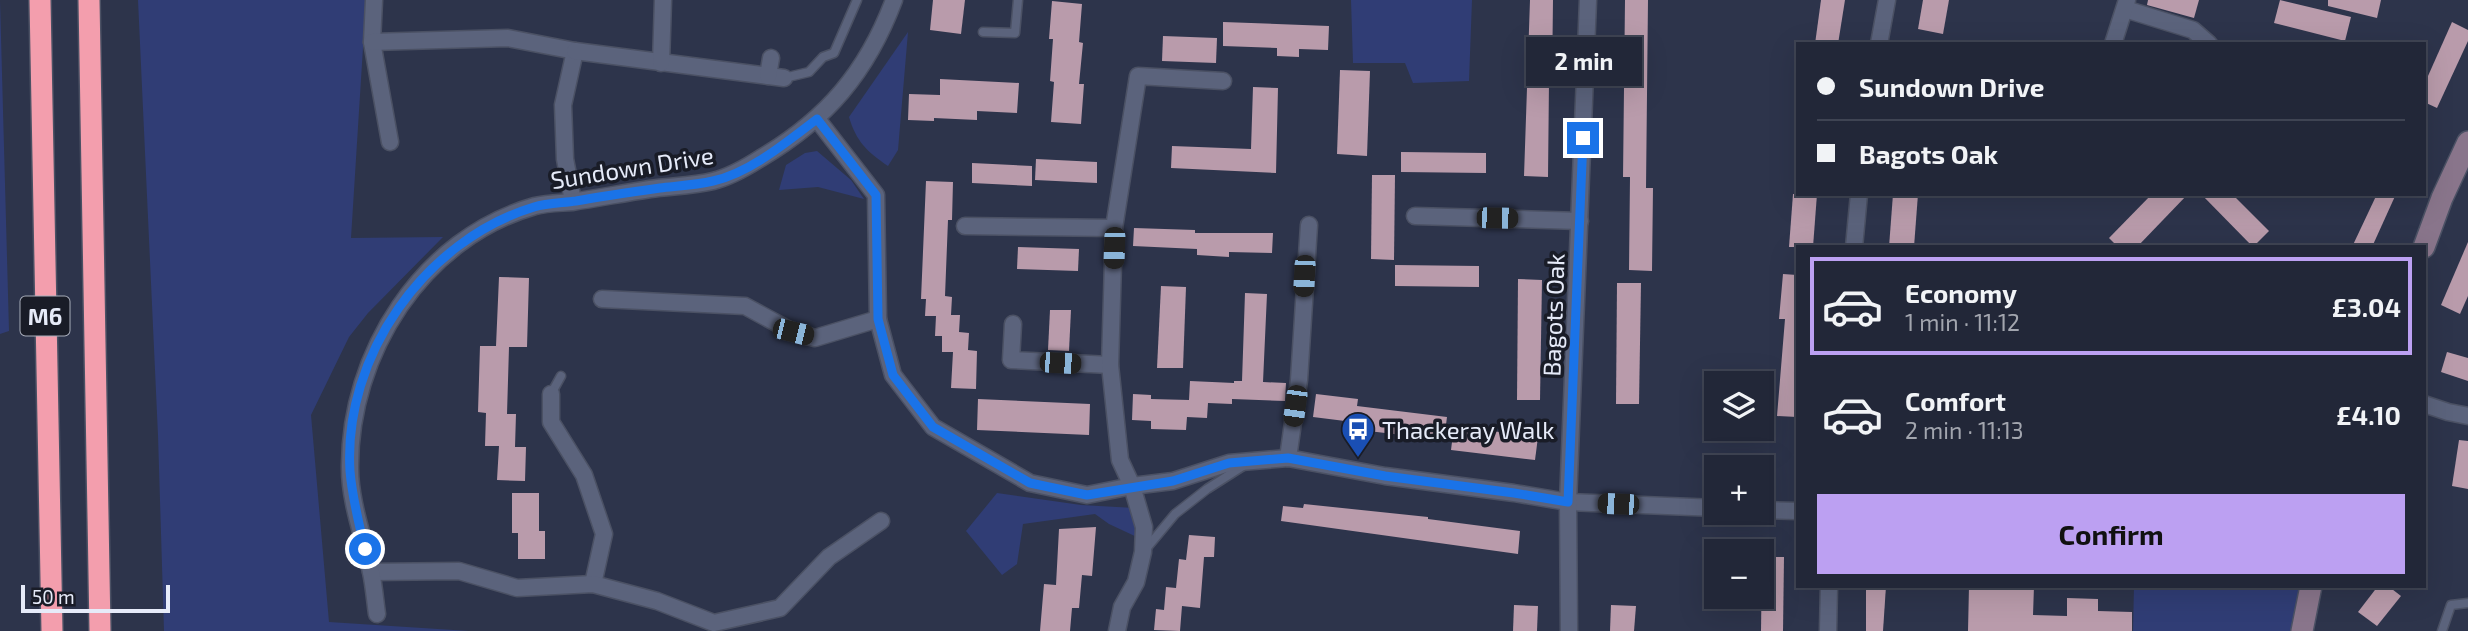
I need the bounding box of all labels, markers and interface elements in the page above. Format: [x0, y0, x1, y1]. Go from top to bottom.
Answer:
callout: 2 min [1525, 37, 1641, 86]
text: 2 min [1555, 47, 1613, 75]
text: Sundown Drive [1859, 71, 2045, 102]
route end [1567, 122, 1599, 154]
text: Bagots Oak [1859, 138, 1998, 169]
street label: Sundown Drive [549, 140, 715, 194]
car [1476, 207, 1519, 229]
car [1103, 227, 1126, 269]
street label: Bagots Oak [1536, 253, 1570, 377]
car [1293, 254, 1316, 298]
icon: car [1821, 275, 1884, 338]
text: Economy [1905, 277, 2017, 308]
text: £3.04 [2332, 291, 2401, 322]
road number: M6 [20, 296, 70, 336]
text: 1 min · 11:12 [1905, 308, 2020, 336]
car [771, 317, 816, 347]
car [1039, 351, 1082, 375]
map controls [1704, 371, 1774, 609]
button: layers [1704, 371, 1774, 441]
icon: car [1821, 383, 1884, 446]
car [1282, 384, 1309, 428]
text: Comfort [1905, 385, 2006, 416]
text: £4.10 [2336, 399, 2401, 430]
bus stop icon: Thackeray Walk [1339, 410, 1377, 459]
place label: Thackeray Walk [1382, 415, 1555, 444]
text: 2 min · 11:13 [1905, 416, 2024, 444]
button: + [1704, 455, 1774, 525]
car [1597, 493, 1640, 515]
button: Confirm [1817, 494, 2405, 574]
route start [349, 533, 381, 565]
button: − [1704, 539, 1774, 609]
scale bar [21, 582, 170, 614]
text: 50 m [32, 585, 75, 608]

